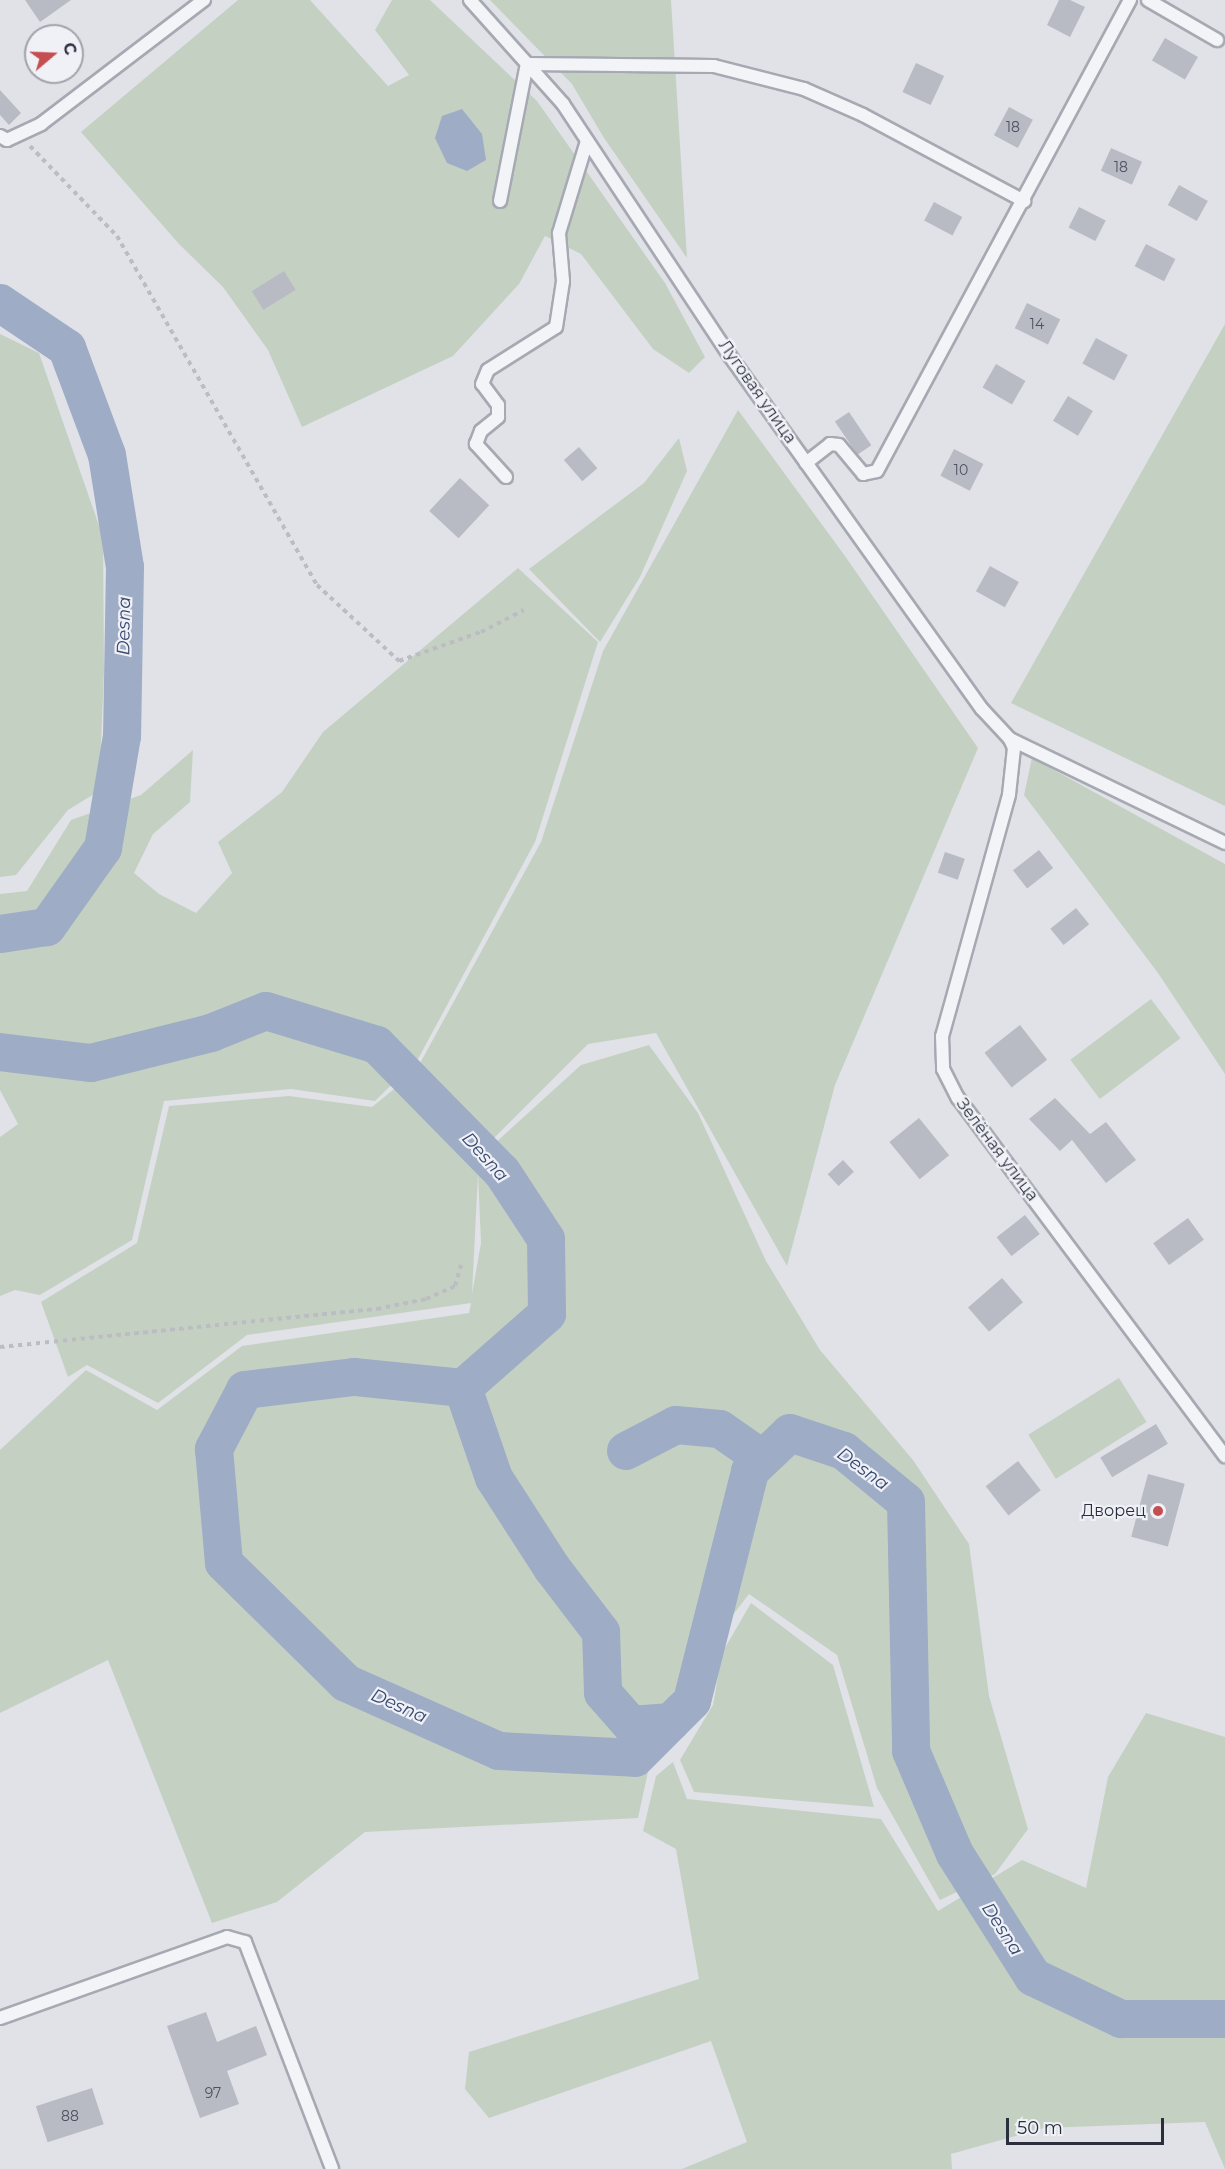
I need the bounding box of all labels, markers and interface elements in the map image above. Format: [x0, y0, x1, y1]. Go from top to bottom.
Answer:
north arrow [24, 24, 84, 84]
text: С [59, 40, 80, 57]
house number: 18 [1006, 119, 1020, 135]
house number: 18 [1114, 159, 1128, 175]
house number: 14 [1030, 316, 1044, 332]
street label: Луговая улица [714, 337, 800, 447]
house number: 10 [954, 462, 968, 478]
water label: Desna [113, 596, 135, 656]
street label: Зелёная улица [952, 1095, 1042, 1205]
water label: Desna [457, 1128, 513, 1186]
water label: Desna [833, 1443, 893, 1495]
place label: Дворец [1082, 1501, 1146, 1521]
marker: Дворец [1151, 1504, 1165, 1518]
water label: Desna [368, 1684, 430, 1728]
water label: Desna [977, 1898, 1027, 1960]
house number: 97 [205, 2085, 221, 2101]
scale bar [1009, 2106, 1166, 2144]
house number: 88 [61, 2108, 79, 2124]
text: 50 m [1017, 2117, 1063, 2139]

